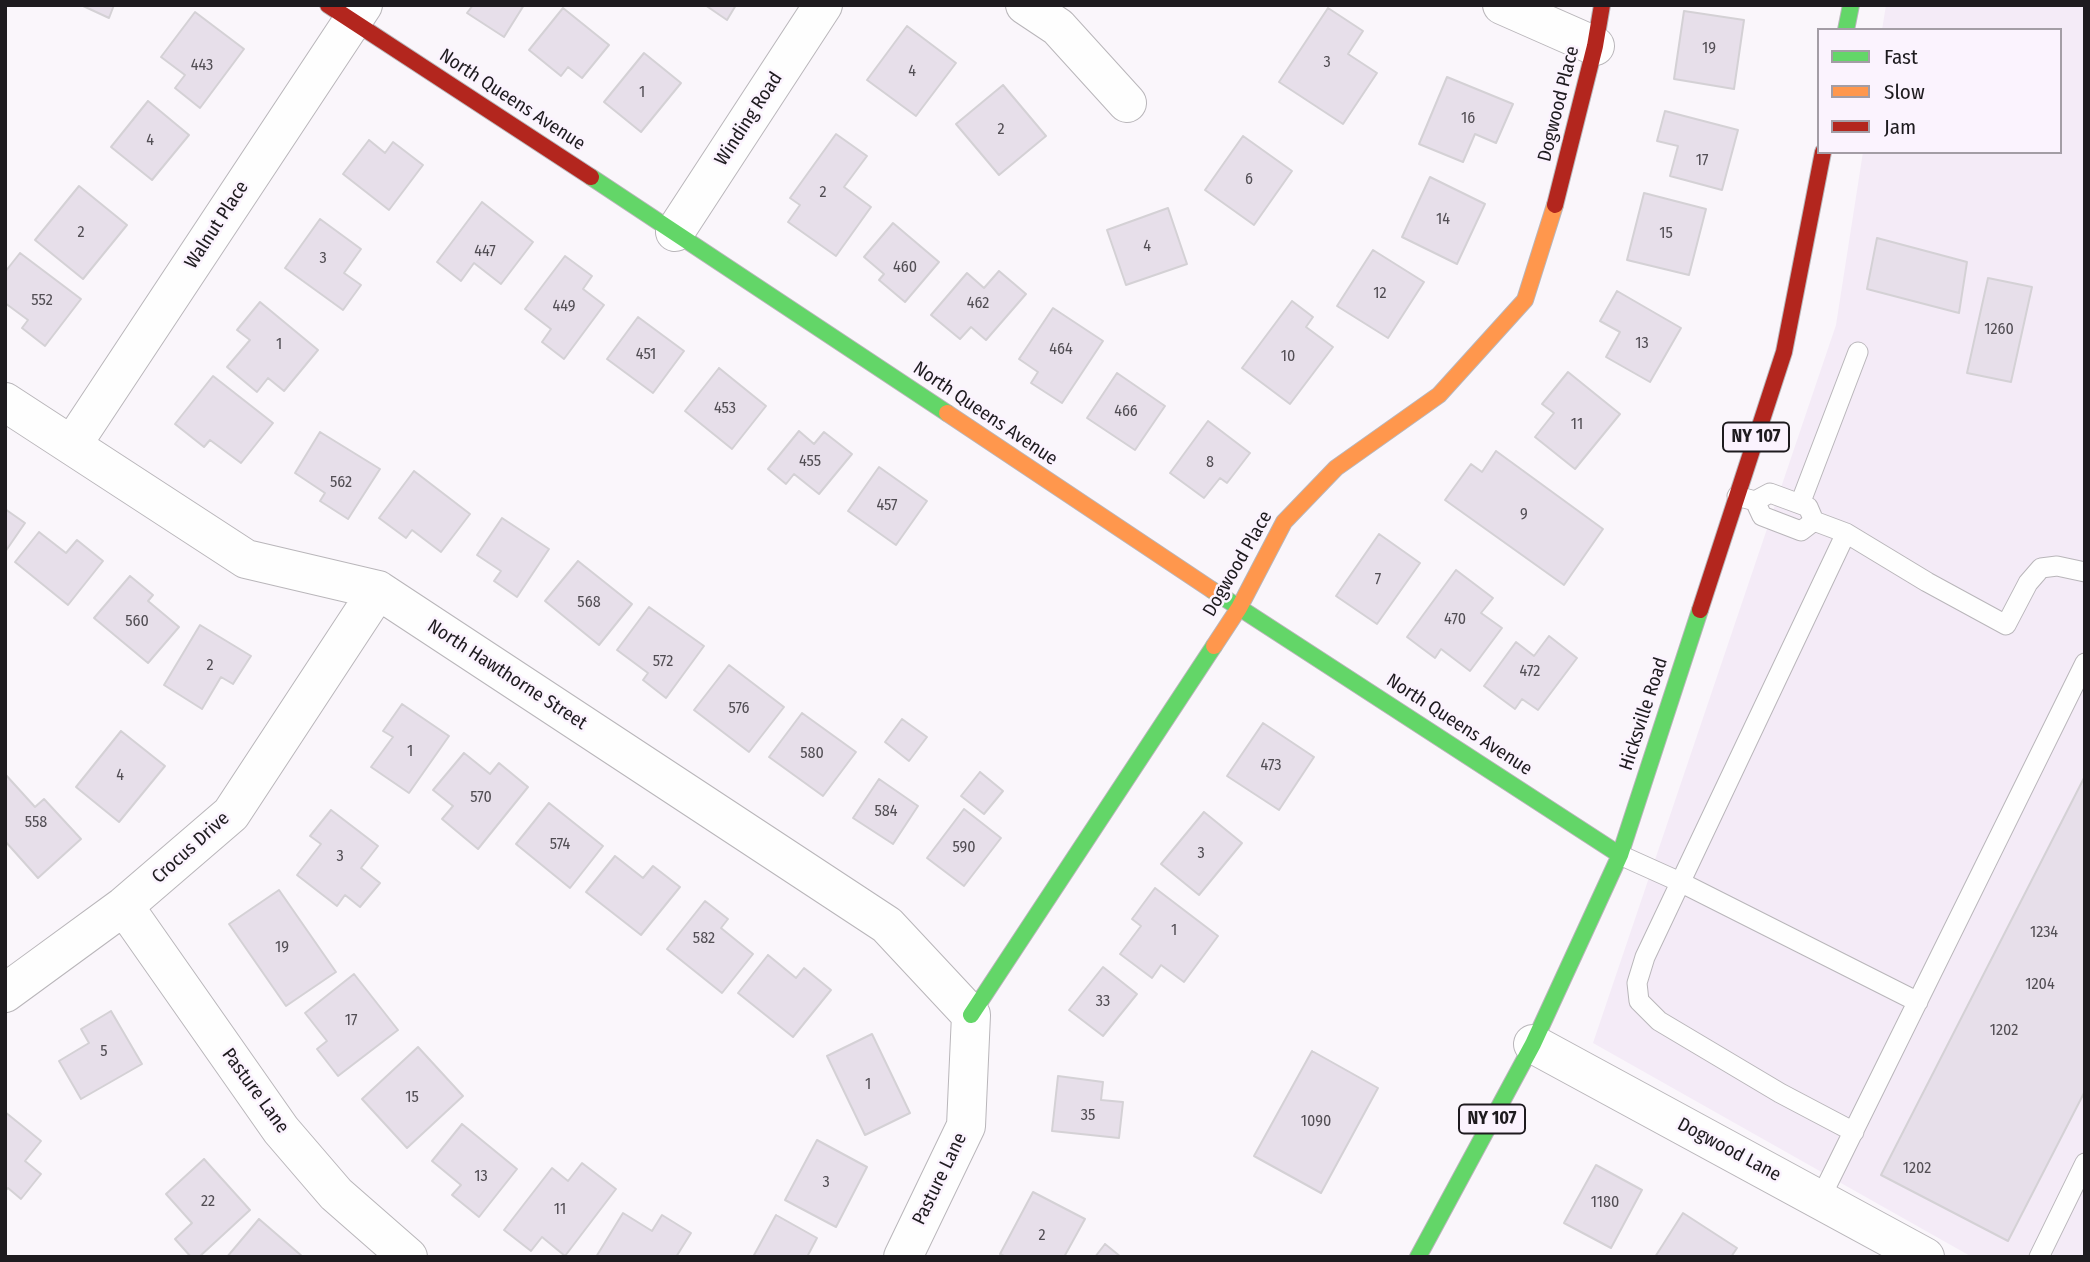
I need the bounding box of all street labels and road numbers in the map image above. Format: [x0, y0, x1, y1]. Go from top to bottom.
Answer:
street label: North Queens Avenue [435, 44, 589, 156]
street label: Dogwood Place [1534, 44, 1584, 164]
street label: Winding Road [710, 68, 788, 170]
street label: Walnut Place [180, 177, 254, 273]
street label: North Queens Avenue [908, 357, 1062, 471]
road number: NY 107 [1723, 422, 1789, 452]
street label: Dogwood Place [1199, 507, 1277, 621]
street label: North Hawthorne Street [423, 615, 591, 735]
street label: Hicksville Road [1615, 655, 1673, 773]
street label: North Queens Avenue [1382, 669, 1536, 781]
street label: Crocus Drive [148, 807, 234, 889]
street label: Pasture Lane [217, 1044, 293, 1138]
road number: NY 107 [1459, 1104, 1525, 1134]
street label: Dogwood Lane [1673, 1113, 1785, 1187]
street label: Pasture Lane [908, 1129, 972, 1229]

